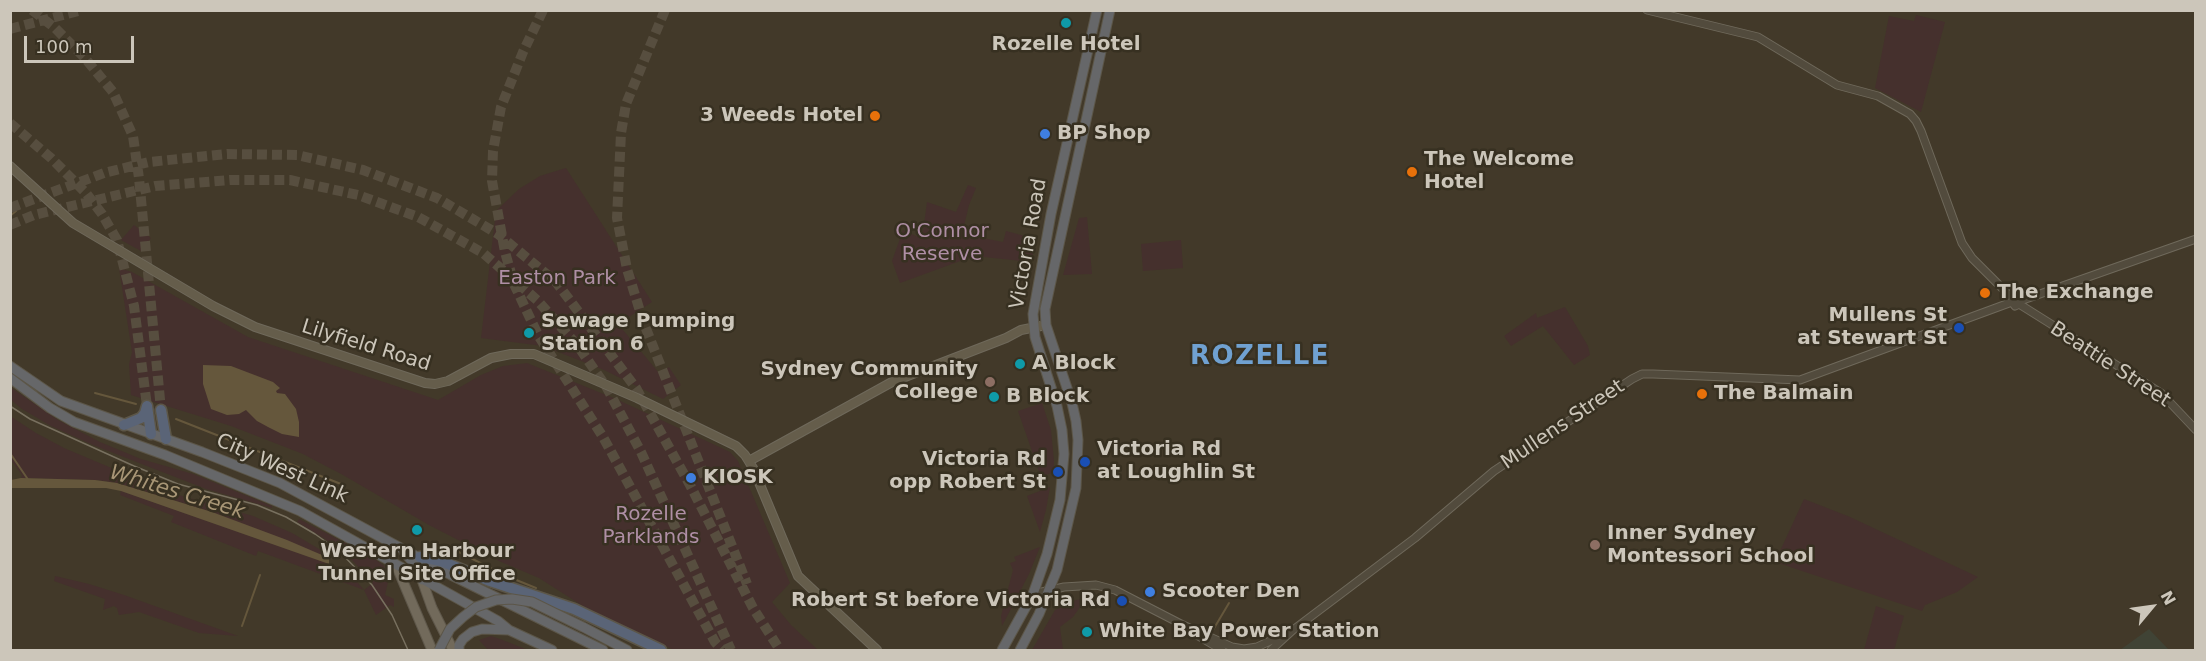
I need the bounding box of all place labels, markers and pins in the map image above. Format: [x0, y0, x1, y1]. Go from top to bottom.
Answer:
marker: Rozelle Hotel [1059, 16, 1073, 30]
place label: Rozelle Hotel [991, 33, 1141, 57]
place label: 3 Weeds Hotel [700, 104, 863, 128]
marker: 3 Weeds Hotel [868, 109, 882, 123]
place label: BP Shop [1057, 122, 1151, 146]
marker: BP Shop [1038, 127, 1052, 141]
place label: The Welcome Hotel [1424, 148, 1574, 195]
marker: The Welcome Hotel [1405, 165, 1419, 179]
place label: The Exchange [1997, 281, 2154, 305]
marker: The Exchange [1978, 286, 1992, 300]
place label: Mullens St at Stewart St [1797, 304, 1947, 351]
place label: Sewage Pumping Station 6 [541, 310, 735, 357]
marker: Mullens St at Stewart St [1952, 321, 1966, 335]
marker: Sewage Pumping Station 6 [522, 326, 536, 340]
place label: A Block [1032, 352, 1115, 376]
marker: A Block [1013, 357, 1027, 371]
place label: Sydney Community College [760, 358, 978, 405]
marker: Sydney Community College [983, 375, 997, 389]
place label: The Balmain [1714, 382, 1853, 406]
place label: B Block [1006, 385, 1089, 409]
marker: The Balmain [1695, 387, 1709, 401]
marker: B Block [987, 390, 1001, 404]
place label: Victoria Rd at Loughlin St [1097, 438, 1255, 485]
place label: Victoria Rd opp Robert St [889, 448, 1046, 495]
marker: Victoria Rd at Loughlin St [1078, 455, 1092, 469]
marker: Victoria Rd opp Robert St [1051, 465, 1065, 479]
place label: KIOSK [703, 466, 773, 490]
marker: KIOSK [684, 471, 698, 485]
place label: Inner Sydney Montessori School [1607, 522, 1814, 569]
marker: Western Harbour Tunnel Site Office [410, 523, 424, 537]
marker: Inner Sydney Montessori School [1588, 538, 1602, 552]
place label: Western Harbour Tunnel Site Office [318, 540, 516, 587]
place label: Scooter Den [1162, 580, 1300, 604]
marker: Scooter Den [1143, 585, 1157, 599]
place label: Robert St before Victoria Rd [791, 589, 1110, 613]
marker: Robert St before Victoria Rd [1115, 594, 1129, 608]
place label: White Bay Power Station [1099, 620, 1379, 644]
marker: White Bay Power Station [1080, 625, 1094, 639]

